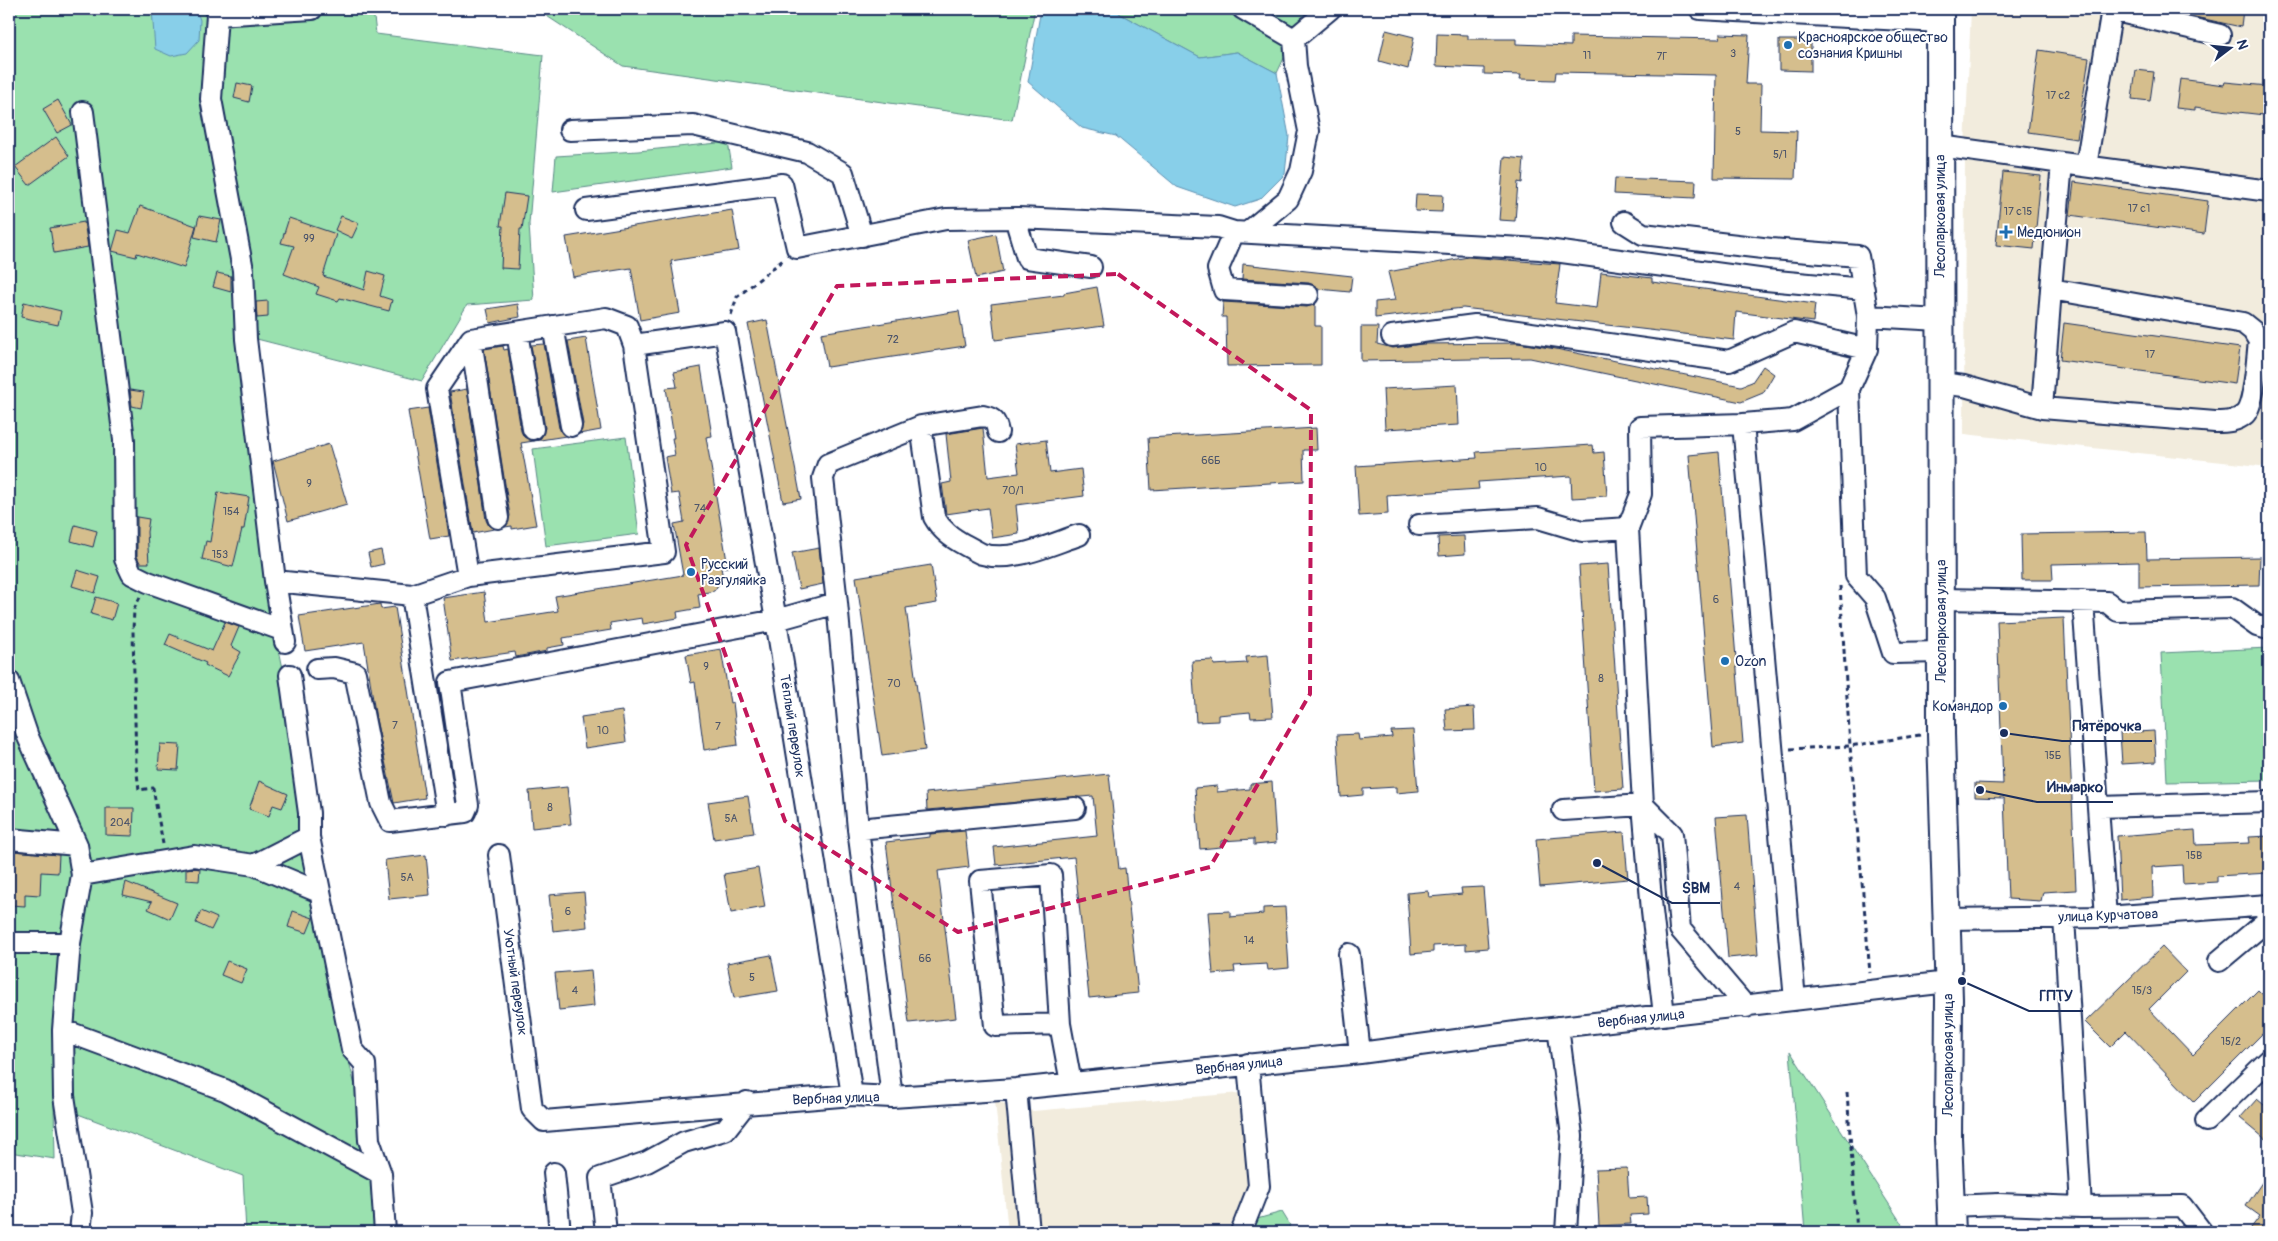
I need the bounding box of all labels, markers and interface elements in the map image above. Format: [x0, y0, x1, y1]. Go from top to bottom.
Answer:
north arrow [2206, 22, 2256, 72]
place label: Красноярское общество сознания Кришны [1798, 29, 1948, 62]
text: N [2233, 38, 2251, 51]
marker: Красноярское общество сознания Кришны [1782, 39, 1794, 51]
house number: 3 [1730, 47, 1736, 60]
house number: 11 [1583, 49, 1591, 62]
house number: 7Г [1656, 50, 1668, 63]
house number: 17 с2 [2046, 89, 2070, 102]
house number: 5 [1735, 125, 1741, 138]
house number: 5/1 [1773, 148, 1787, 161]
street label: Лесопарковая улица [1932, 155, 1949, 278]
house number: 17 с1 [2128, 202, 2150, 215]
house number: 17 с15 [2004, 205, 2032, 218]
place label: Медюнион [2017, 224, 2081, 241]
marker: Медюнион [1999, 225, 2013, 239]
house number: 99 [303, 232, 315, 245]
house number: 72 [887, 333, 899, 346]
house number: 17 [2145, 348, 2155, 361]
house number: 66Б [1201, 454, 1221, 467]
house number: 10 [1535, 461, 1547, 474]
house number: 9 [306, 477, 312, 490]
house number: 70/1 [1002, 484, 1024, 497]
house number: 74 [694, 502, 707, 515]
house number: 154 [223, 505, 240, 518]
house number: 153 [212, 548, 228, 561]
place label: Русский Разгуляйка [701, 556, 766, 589]
street label: Лесопарковая улица [1933, 560, 1950, 683]
marker: Русский Разгуляйка [685, 566, 697, 578]
house number: 6 [1713, 593, 1719, 606]
place label: Ozon [1735, 653, 1767, 670]
marker: Ozon [1719, 655, 1731, 667]
house number: 9 [703, 660, 709, 673]
house number: 8 [1598, 672, 1604, 685]
street label: Тёплый переулок [776, 673, 809, 779]
house number: 70 [887, 677, 901, 690]
place label: Командор [1932, 698, 1993, 715]
marker: Командор [1997, 700, 2009, 712]
callout: Пятёрочка [2062, 711, 2152, 741]
text: Пятёрочка [2072, 717, 2142, 736]
house number: 7 [392, 719, 398, 732]
house number: 7 [715, 720, 721, 733]
house number: 10 [597, 724, 609, 737]
house number: 15Б [2045, 749, 2061, 762]
callout: Инмарко [2037, 772, 2113, 802]
text: Инмарко [2047, 778, 2103, 797]
house number: 8 [547, 801, 553, 814]
house number: 5А [724, 812, 738, 825]
house number: 204 [110, 816, 131, 829]
house number: 15В [2186, 849, 2202, 862]
house number: 5А [400, 871, 414, 884]
callout: SBM [1672, 873, 1720, 903]
text: SBM [1682, 879, 1710, 898]
house number: 4 [1734, 880, 1741, 893]
house number: 6 [565, 905, 571, 918]
street label: улица Курчатова [2057, 905, 2158, 926]
street label: Уютный переулок [500, 928, 531, 1037]
house number: 14 [1244, 934, 1255, 947]
house number: 66 [919, 952, 931, 965]
house number: 5 [749, 971, 755, 984]
callout: ГПТУ [2029, 981, 2083, 1011]
house number: 4 [572, 984, 579, 997]
house number: 15/3 [2132, 984, 2152, 997]
text: ГПТУ [2039, 987, 2073, 1006]
street label: Лесопарковая улица [1940, 994, 1957, 1117]
street label: Вербная улица [1597, 1005, 1685, 1032]
house number: 15/2 [2221, 1035, 2241, 1048]
street label: Вербная улица [1195, 1052, 1283, 1079]
street label: Вербная улица [792, 1088, 880, 1109]

